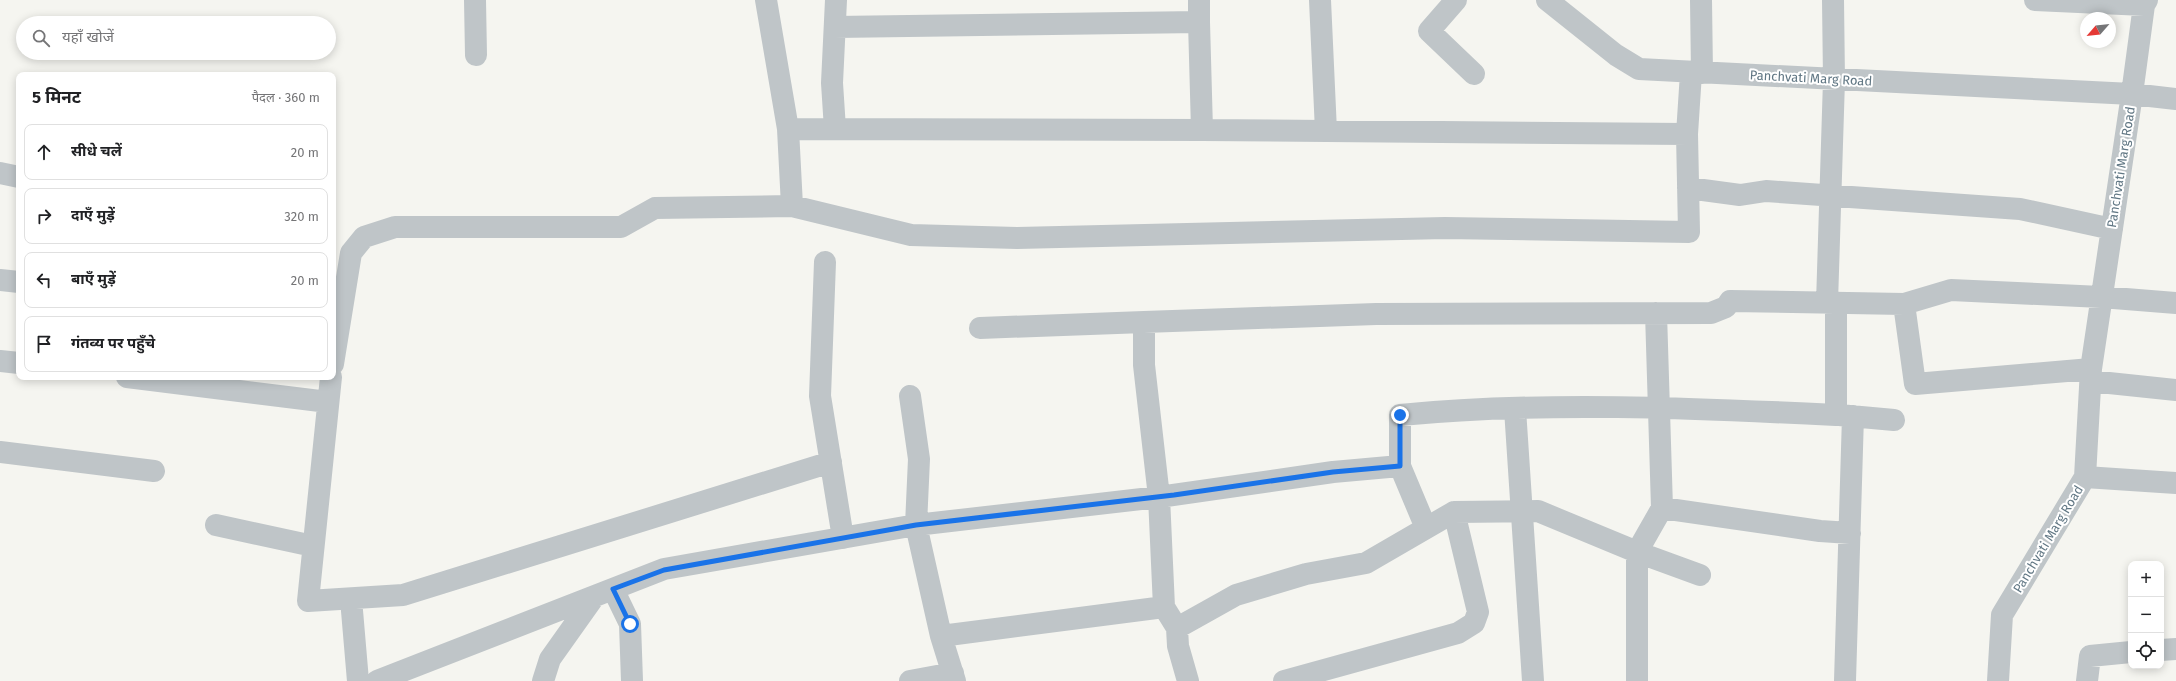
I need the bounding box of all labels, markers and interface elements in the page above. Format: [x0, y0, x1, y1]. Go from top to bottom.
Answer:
north arrow [2080, 12, 2116, 48]
search box [16, 16, 336, 60]
icon: search [30, 27, 52, 49]
text: यहाँ खोजें [62, 28, 114, 46]
street label: Panchvati Marg Road [1749, 67, 1873, 89]
text: 5 मिनट [32, 87, 81, 108]
text: पैदल · 360 m [252, 90, 320, 105]
street label: Panchvati Marg Road [2104, 105, 2138, 229]
icon: ahead [33, 141, 55, 163]
text: सीधे चलें [71, 142, 122, 160]
text: 20 m [291, 145, 319, 160]
icon: right [33, 205, 55, 227]
text: दाएँ मुड़ें [71, 206, 115, 224]
text: 320 m [284, 209, 319, 224]
icon: left [33, 269, 55, 291]
text: बाएँ मुड़ें [71, 270, 116, 288]
text: 20 m [291, 273, 319, 288]
icon: arrive [33, 333, 55, 355]
text: गंतव्य पर पहुँचे [71, 334, 155, 352]
route end [1391, 406, 1409, 424]
street label: Panchvati Marg Road [2010, 483, 2086, 595]
map controls [2128, 561, 2164, 669]
button: + [2128, 561, 2164, 597]
button: − [2128, 597, 2164, 633]
route start [621, 615, 639, 633]
button: locate [2128, 633, 2164, 669]

